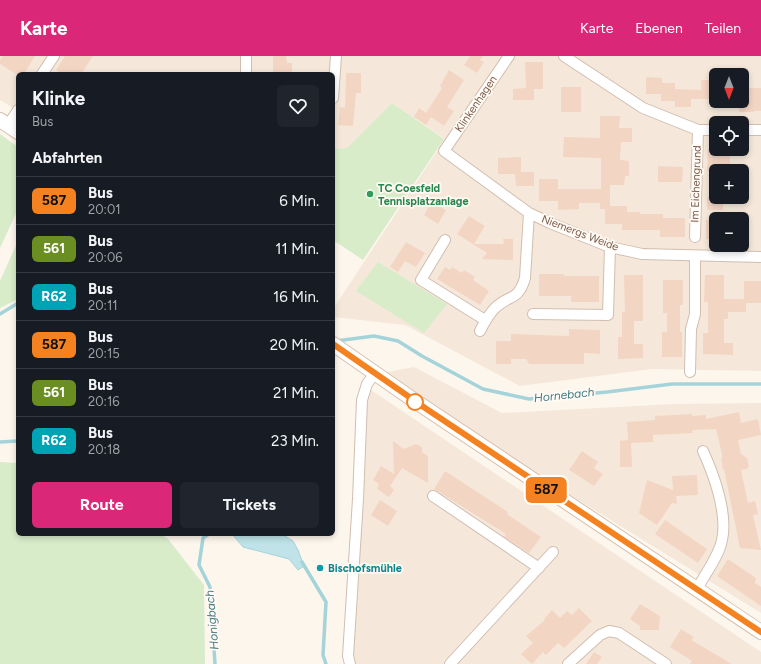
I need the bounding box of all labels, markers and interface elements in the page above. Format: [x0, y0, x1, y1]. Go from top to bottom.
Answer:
text: Karte [20, 17, 67, 40]
text: Karte [580, 20, 613, 37]
text: Ebenen [635, 20, 683, 37]
text: Teilen [705, 20, 741, 37]
north arrow [709, 68, 749, 108]
map controls [709, 68, 749, 252]
street label: Klinkenhagen [452, 73, 500, 135]
button: heart [277, 85, 319, 127]
text: Klinke [32, 87, 85, 110]
text: Bus [32, 114, 53, 129]
button: locate [709, 116, 749, 156]
street label: Im Eichengrund [688, 145, 704, 223]
text: Abfahrten [32, 149, 102, 167]
button: + [709, 164, 749, 204]
place label: TC Coesfeld Tennisplatzanlage [378, 182, 469, 208]
text: Bus [88, 184, 113, 202]
marker: TC Coesfeld Tennisplatzanlage [365, 189, 375, 199]
text: 587 [42, 192, 66, 209]
text: 6 Min. [279, 192, 319, 210]
text: 20:01 [88, 202, 121, 217]
street label: Niemergs Weide [540, 212, 620, 254]
button: − [709, 212, 749, 252]
text: Bus [88, 232, 113, 250]
text: 561 [43, 240, 65, 257]
text: 11 Min. [275, 240, 319, 258]
text: 20:06 [88, 250, 123, 265]
text: Bus [88, 280, 113, 298]
text: R62 [41, 288, 67, 305]
text: 16 Min. [273, 288, 319, 306]
text: 20:11 [88, 298, 118, 313]
text: Bus [88, 328, 113, 346]
text: 587 [42, 336, 66, 353]
text: 20 Min. [270, 336, 319, 354]
text: 20:15 [88, 346, 120, 361]
text: Bus [88, 376, 113, 394]
text: 561 [43, 384, 65, 401]
text: 21 Min. [273, 384, 319, 402]
water label: Hornebach [533, 385, 595, 405]
unlabelled marker [406, 393, 424, 411]
text: 20:16 [88, 394, 120, 409]
text: Bus [88, 424, 113, 442]
text: R62 [41, 432, 67, 449]
text: 23 Min. [271, 432, 319, 450]
text: 20:18 [88, 442, 120, 457]
line badge: 587 [523, 477, 569, 503]
text: 587 [534, 481, 558, 498]
button: Route [32, 482, 172, 528]
button: Tickets [180, 482, 319, 528]
place label: Bischofsmühle [328, 562, 402, 575]
marker: Bischofsmühle [315, 563, 325, 573]
water label: Honigbach [202, 589, 222, 650]

